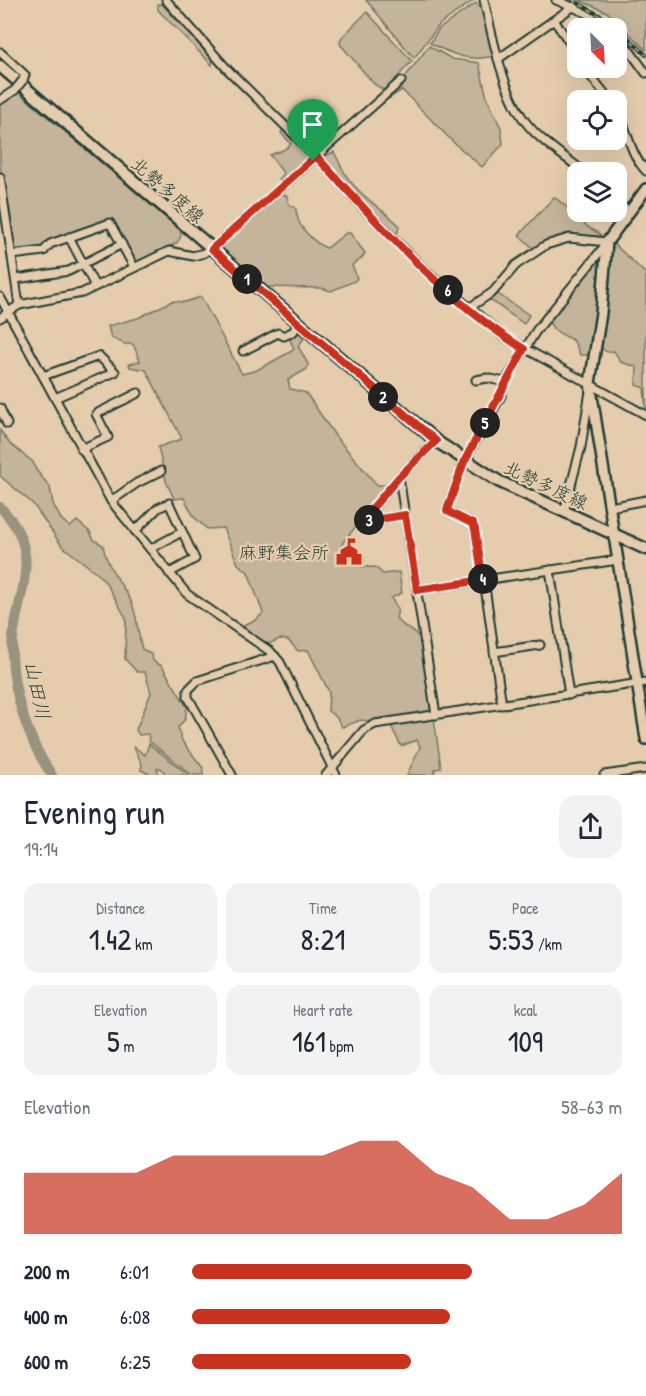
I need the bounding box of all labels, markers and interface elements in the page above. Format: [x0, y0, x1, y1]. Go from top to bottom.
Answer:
north arrow [567, 18, 627, 78]
map controls [567, 18, 627, 222]
button: locate [567, 90, 627, 150]
pin [287, 99, 338, 161]
icon: arrive [296, 108, 329, 141]
street label: 北勢多度線 [126, 151, 210, 229]
button: layers [567, 162, 627, 222]
pin: 1 [232, 264, 262, 294]
text: 1 [244, 268, 250, 290]
pin: 6 [433, 275, 463, 305]
text: 6 [445, 279, 451, 301]
pin: 2 [368, 382, 398, 412]
text: 2 [379, 386, 387, 408]
pin: 5 [470, 408, 500, 438]
text: 5 [482, 412, 488, 434]
street label: 北勢多度線 [500, 455, 592, 515]
pin: 3 [354, 505, 384, 535]
text: 3 [365, 509, 373, 531]
public building icon: 麻野集会所 [334, 537, 364, 567]
place label: 麻野集会所 [239, 540, 329, 565]
pin: 4 [468, 564, 498, 594]
text: 4 [480, 568, 486, 590]
water label: 山田川 [19, 658, 57, 722]
text: Evening run [24, 790, 165, 834]
button: share [559, 795, 622, 858]
text: 19:14 [24, 835, 58, 862]
text: Distance [96, 897, 145, 919]
text: Time [309, 897, 337, 919]
text: Pace [512, 897, 539, 919]
text: 1.42 [89, 919, 131, 959]
text: 8:21 [301, 919, 345, 959]
text: 5:53 [488, 919, 534, 959]
text: km [131, 933, 153, 955]
text: /km [534, 933, 562, 955]
text: Elevation [94, 999, 147, 1021]
text: Heart rate [293, 999, 353, 1021]
text: kcal [514, 999, 537, 1021]
text: 5 [107, 1021, 120, 1061]
text: 161 [292, 1021, 326, 1061]
text: 109 [508, 1021, 543, 1061]
text: m [120, 1035, 134, 1057]
text: bpm [326, 1035, 354, 1057]
text: Elevation [24, 1093, 90, 1120]
text: 58–63 m [561, 1093, 622, 1120]
text: 200 m [24, 1258, 69, 1285]
text: 6:01 [120, 1258, 149, 1285]
text: 400 m [24, 1303, 68, 1330]
text: 6:08 [120, 1303, 150, 1330]
text: 600 m [24, 1348, 68, 1375]
text: 6:25 [120, 1348, 150, 1375]

